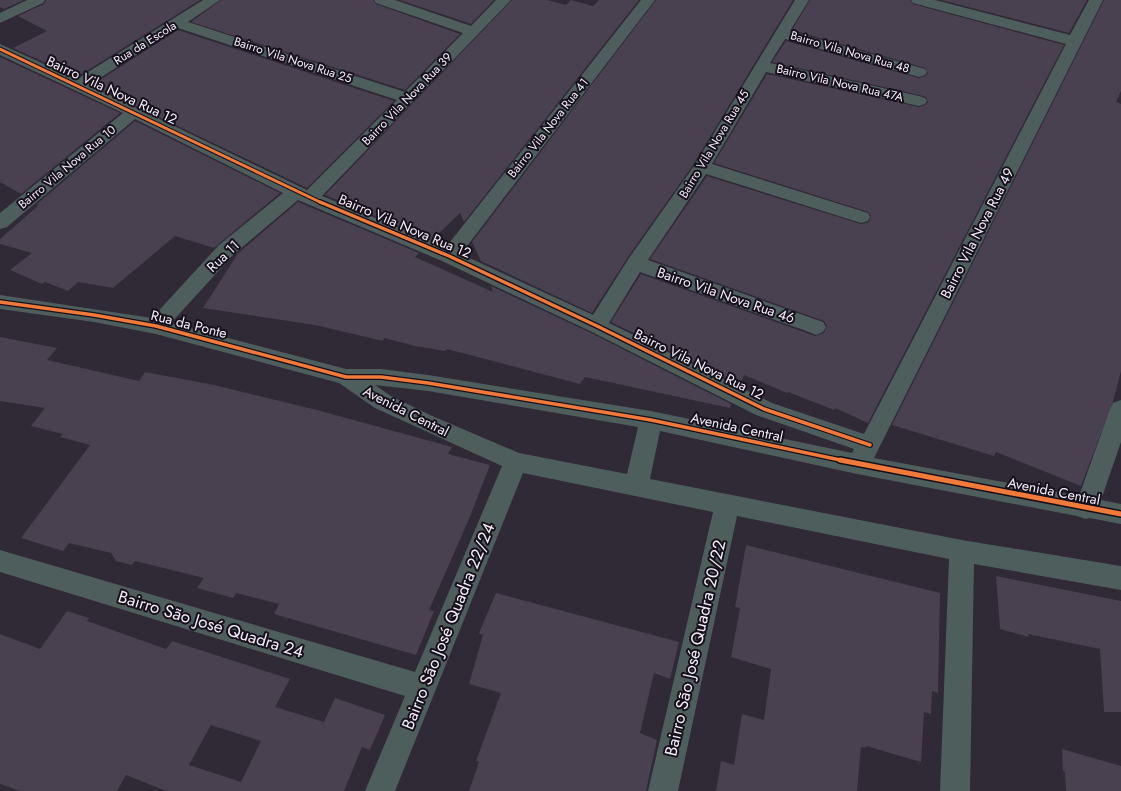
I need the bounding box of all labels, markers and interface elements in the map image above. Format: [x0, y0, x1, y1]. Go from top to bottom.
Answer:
street label: Rua da Escola [110, 16, 180, 69]
street label: Bairro Vila Nova Rua 48 [788, 26, 912, 78]
street label: Bairro Vila Nova Rua 25 [232, 32, 355, 88]
street label: Bairro Vila Nova Rua 39 [358, 48, 456, 150]
street label: Bairro Vila Nova Rua 12 [43, 51, 181, 129]
street label: Bairro Vila Nova Rua 47A [775, 60, 905, 106]
street label: Bairro Vila Nova Rua 41 [503, 74, 593, 182]
street label: Bairro Vila Nova Rua 45 [674, 86, 754, 202]
street label: Bairro Vila Nova Rua 10 [14, 121, 120, 213]
street label: Bairro Vila Nova Rua 49 [935, 164, 1019, 302]
street label: Bairro Vila Nova Rua 12 [336, 189, 474, 263]
street label: Rua 11 [202, 235, 244, 277]
street label: Bairro Vila Nova Rua 46 [655, 262, 797, 328]
street label: Rua da Ponte [149, 305, 229, 343]
street label: Bairro Vila Nova Rua 12 [631, 324, 767, 404]
street label: Avenida Central [360, 381, 452, 441]
street label: Avenida Central [689, 407, 785, 447]
street label: Avenida Central [1006, 472, 1102, 510]
street label: Bairro São José Quadra 22/24 [395, 519, 501, 733]
street label: Bairro São José Quadra 20/22 [658, 538, 732, 758]
street label: Bairro São José Quadra 24 [115, 584, 307, 664]

